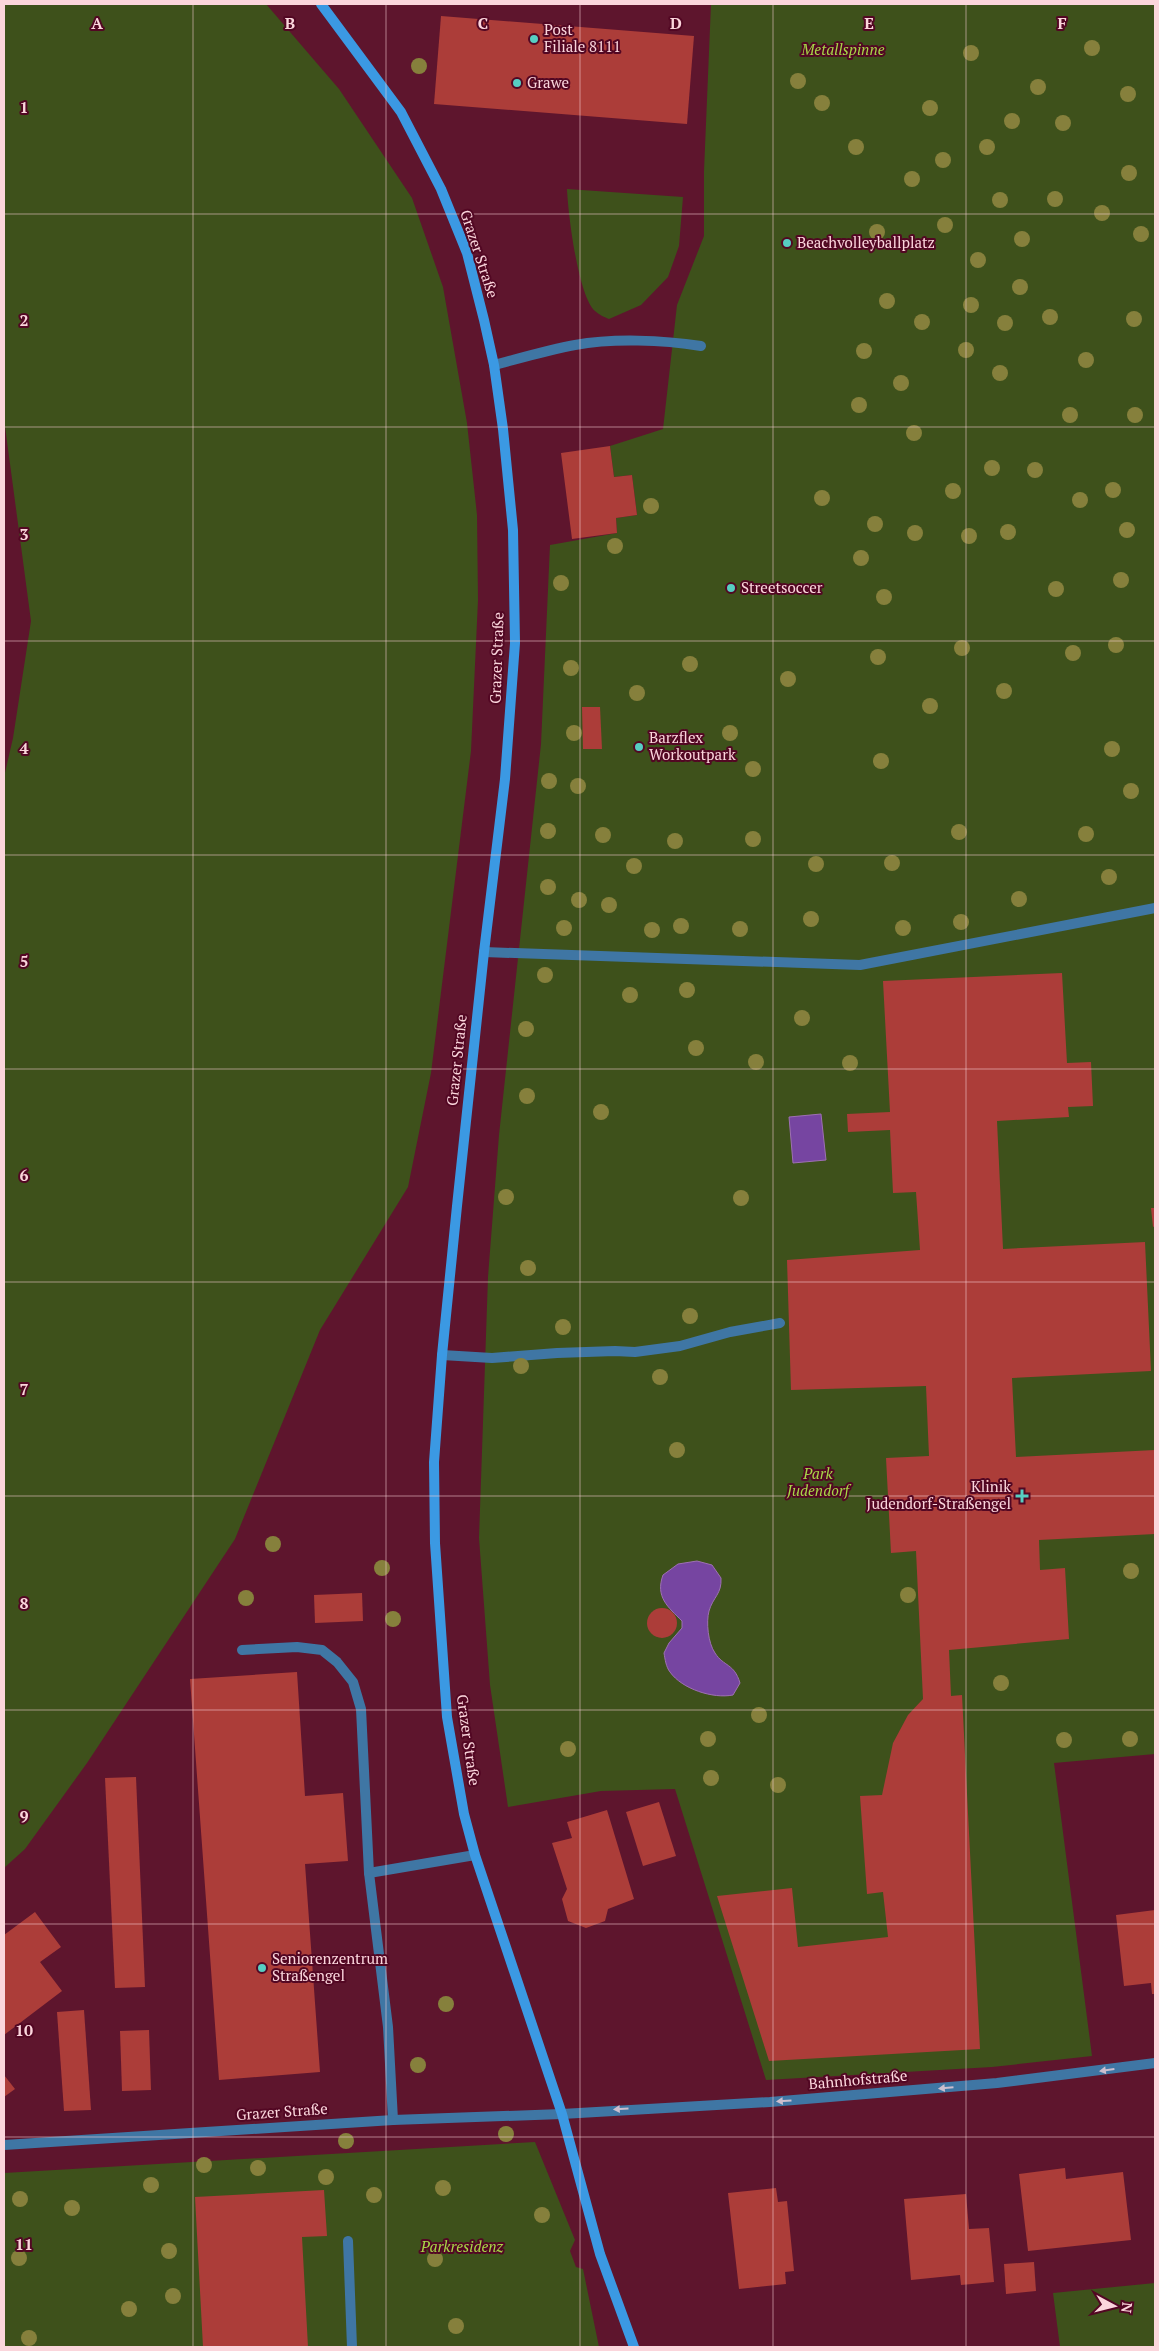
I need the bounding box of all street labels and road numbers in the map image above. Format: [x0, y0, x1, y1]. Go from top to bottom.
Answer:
street label: Grazer Straße [456, 207, 504, 300]
street label: Grazer Straße [484, 612, 508, 704]
street label: Grazer Straße [441, 1013, 471, 1107]
street label: Grazer Straße [453, 1693, 485, 1787]
street label: Bahnhofstraße [808, 2065, 908, 2093]
street label: Grazer Straße [235, 2098, 328, 2124]

